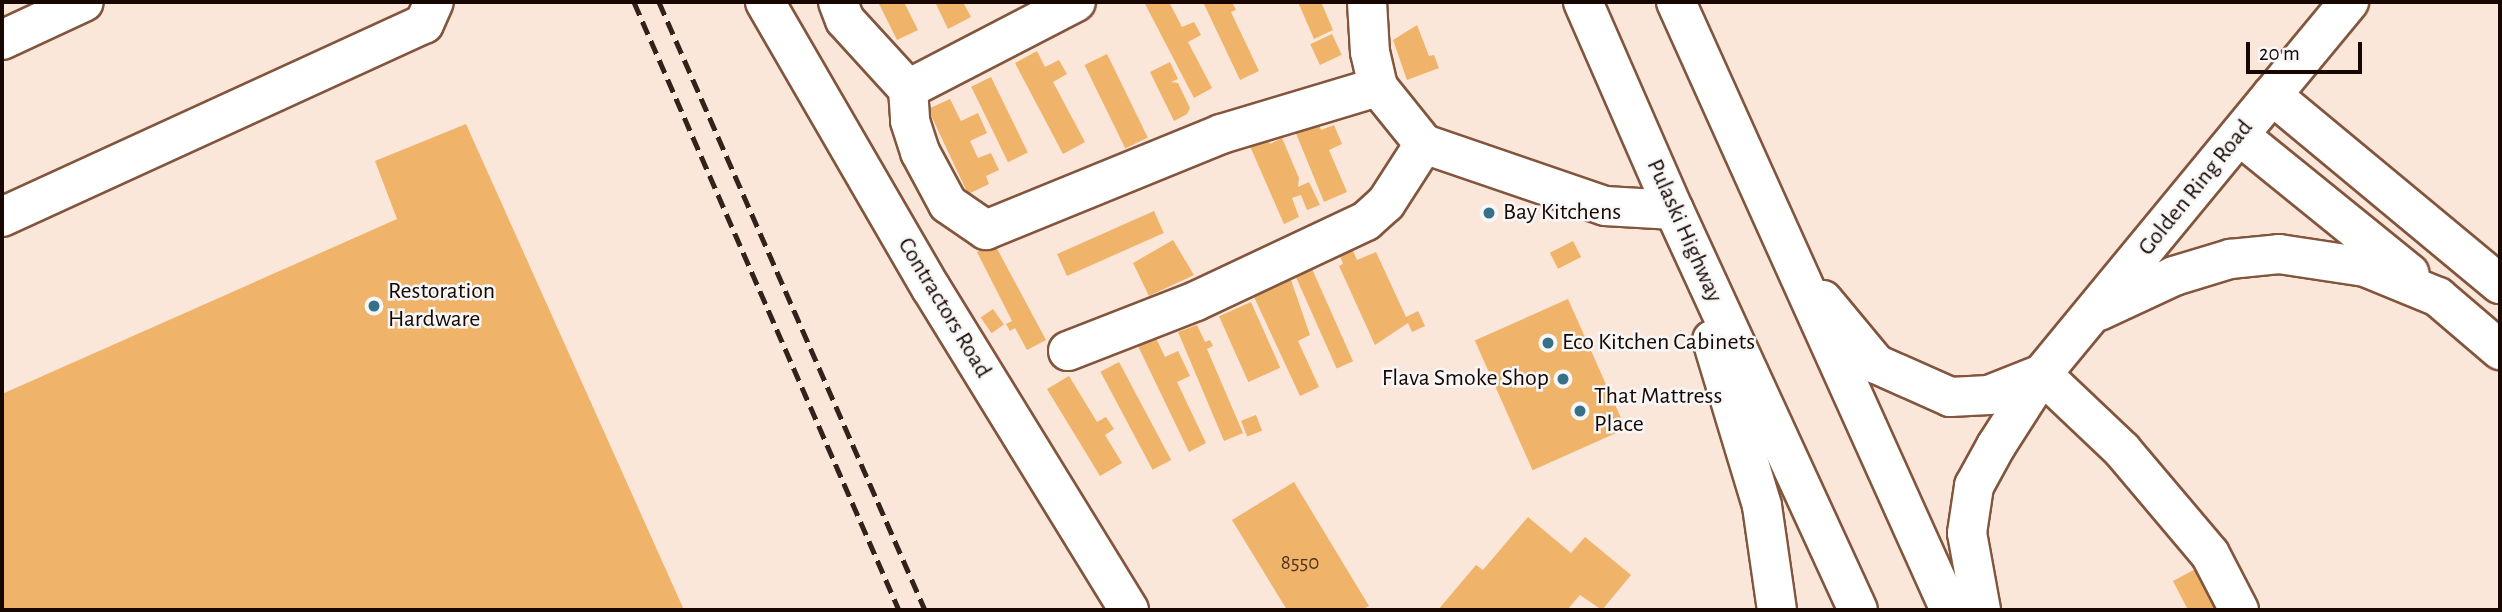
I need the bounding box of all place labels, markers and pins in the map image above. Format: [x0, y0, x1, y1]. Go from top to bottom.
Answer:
place label: Bay Kitchens [1503, 199, 1621, 227]
marker: Bay Kitchens [1481, 205, 1497, 221]
place label: Restoration Hardware [388, 278, 495, 334]
marker: Restoration Hardware [366, 298, 382, 314]
place label: Eco Kitchen Cabinets [1562, 329, 1755, 357]
marker: Eco Kitchen Cabinets [1540, 335, 1556, 351]
place label: Flava Smoke Shop [1382, 365, 1549, 393]
marker: Flava Smoke Shop [1555, 371, 1571, 387]
place label: That Mattress Place [1594, 383, 1722, 439]
marker: That Mattress Place [1572, 403, 1588, 419]

